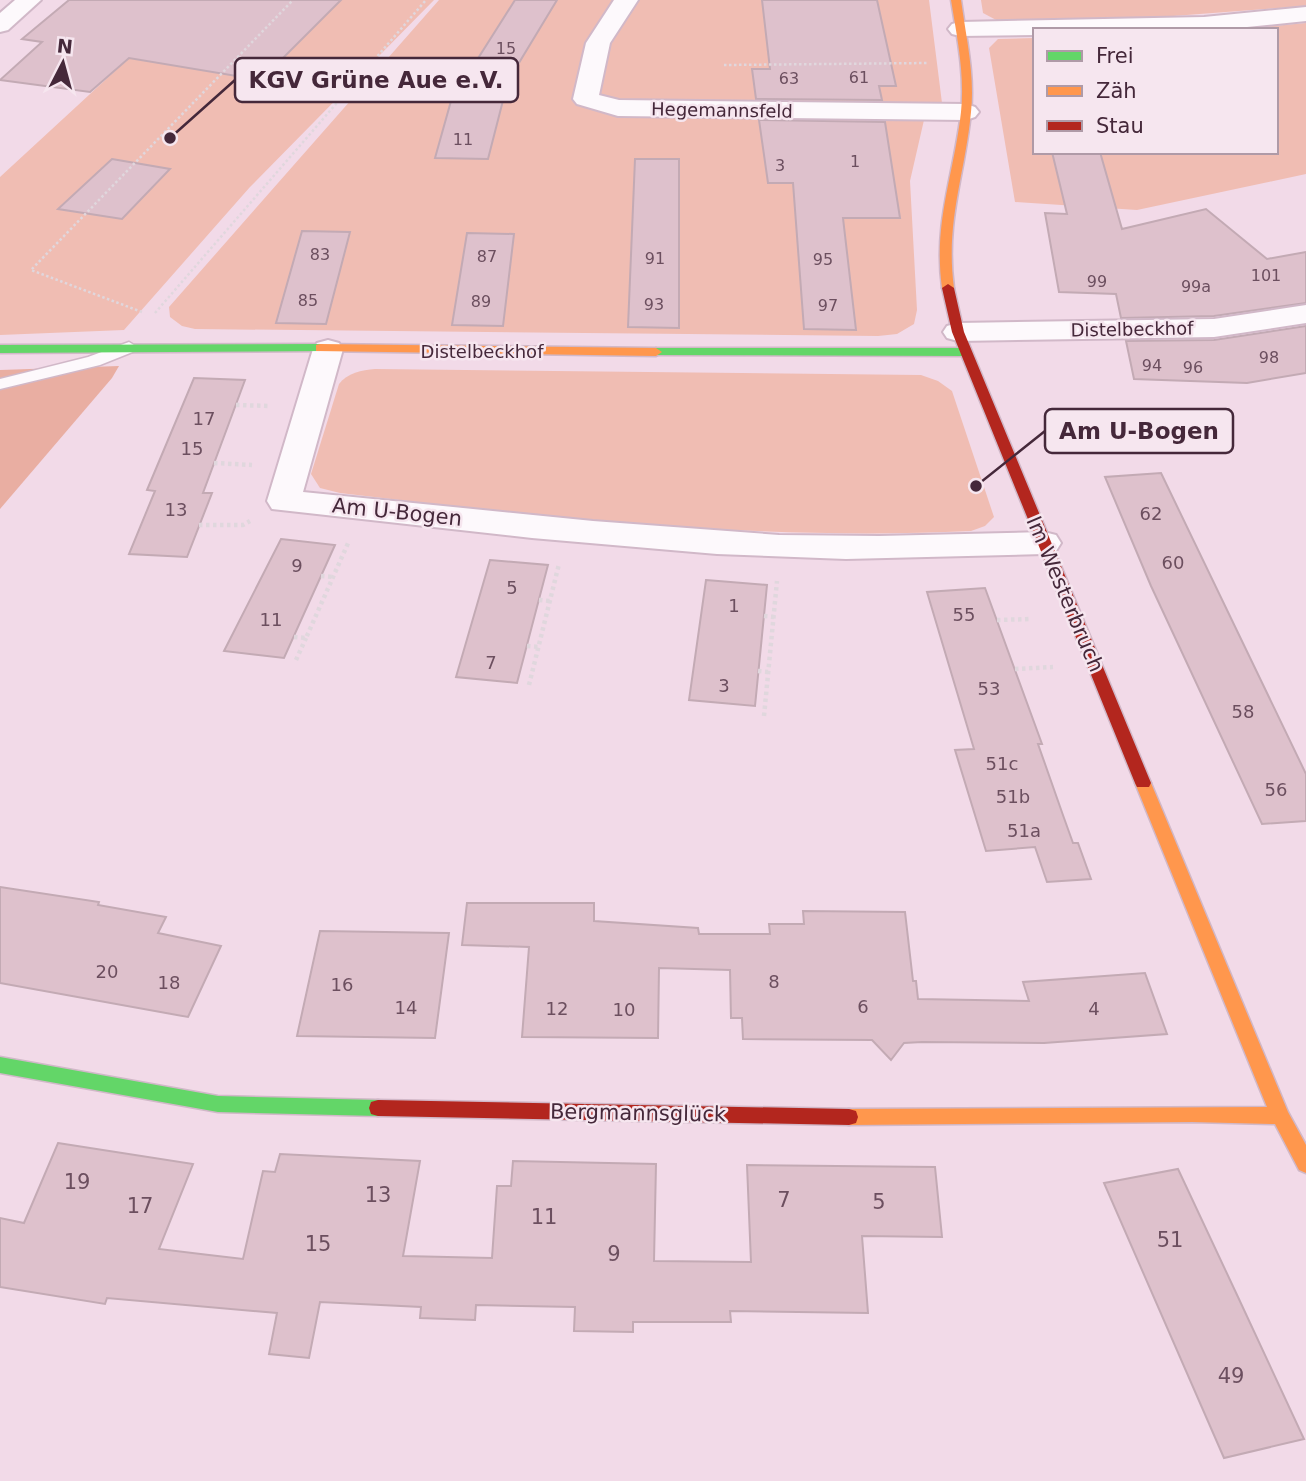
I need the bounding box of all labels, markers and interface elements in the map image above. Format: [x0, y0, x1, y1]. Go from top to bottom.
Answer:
north arrow [28, 28, 98, 98]
legend [1033, 28, 1278, 154]
text: N [56, 34, 74, 58]
house number: 15 [496, 39, 516, 58]
text: Frei [1096, 44, 1133, 68]
callout: KGV Grüne Aue e.V. [235, 58, 518, 102]
text: KGV Grüne Aue e.V. [249, 67, 503, 93]
house number: 61 [849, 68, 869, 87]
house number: 63 [779, 69, 799, 88]
text: Zäh [1096, 79, 1137, 103]
street label: Hegemannsfeld [651, 98, 793, 122]
text: Stau [1096, 114, 1144, 138]
house number: 11 [453, 130, 473, 149]
house number: 1 [850, 152, 860, 171]
house number: 3 [775, 156, 785, 175]
house number: 83 [310, 245, 330, 264]
house number: 87 [477, 247, 497, 266]
house number: 91 [645, 249, 665, 268]
house number: 95 [813, 250, 833, 269]
house number: 101 [1251, 266, 1281, 285]
house number: 99 [1087, 272, 1107, 291]
house number: 99a [1181, 277, 1211, 296]
house number: 85 [298, 291, 318, 310]
house number: 89 [471, 292, 491, 311]
house number: 93 [644, 295, 664, 314]
house number: 97 [818, 296, 838, 315]
street label: Distelbeckhof [1070, 317, 1194, 341]
street label: Distelbeckhof [421, 341, 544, 362]
house number: 98 [1259, 348, 1279, 367]
house number: 94 [1142, 356, 1162, 375]
house number: 96 [1183, 358, 1203, 377]
house number: 17 [193, 408, 215, 429]
callout: Am U-Bogen [1045, 409, 1233, 453]
text: Am U-Bogen [1059, 418, 1219, 444]
house number: 15 [181, 438, 203, 459]
street label: Am U-Bogen [331, 493, 463, 531]
house number: 13 [165, 499, 187, 520]
house number: 62 [1140, 503, 1162, 524]
street label: Im Westerbruch [1021, 513, 1109, 675]
house number: 60 [1162, 552, 1184, 573]
house number: 9 [291, 555, 303, 576]
house number: 5 [506, 577, 518, 598]
house number: 1 [728, 595, 740, 616]
house number: 55 [953, 604, 975, 625]
house number: 11 [260, 609, 282, 630]
house number: 7 [485, 652, 497, 673]
house number: 3 [718, 675, 730, 696]
house number: 53 [978, 678, 1000, 699]
house number: 58 [1232, 701, 1254, 722]
house number: 51c [986, 753, 1018, 774]
house number: 56 [1265, 779, 1287, 800]
house number: 51b [996, 786, 1030, 807]
house number: 51a [1007, 820, 1041, 841]
house number: 20 [96, 961, 118, 982]
house number: 8 [768, 971, 780, 992]
house number: 18 [158, 972, 180, 993]
house number: 16 [331, 974, 353, 995]
house number: 6 [857, 996, 869, 1017]
house number: 14 [395, 997, 417, 1018]
house number: 12 [546, 998, 568, 1019]
house number: 4 [1088, 998, 1100, 1019]
house number: 10 [613, 999, 635, 1020]
street label: Bergmannsglück [550, 1099, 727, 1127]
house number: 19 [64, 1170, 90, 1194]
house number: 13 [365, 1183, 391, 1207]
house number: 7 [777, 1188, 791, 1212]
house number: 5 [872, 1190, 886, 1214]
house number: 17 [127, 1194, 153, 1218]
house number: 11 [531, 1205, 557, 1229]
house number: 51 [1157, 1228, 1183, 1252]
house number: 15 [305, 1232, 331, 1256]
house number: 9 [607, 1242, 621, 1266]
house number: 49 [1218, 1364, 1244, 1388]

